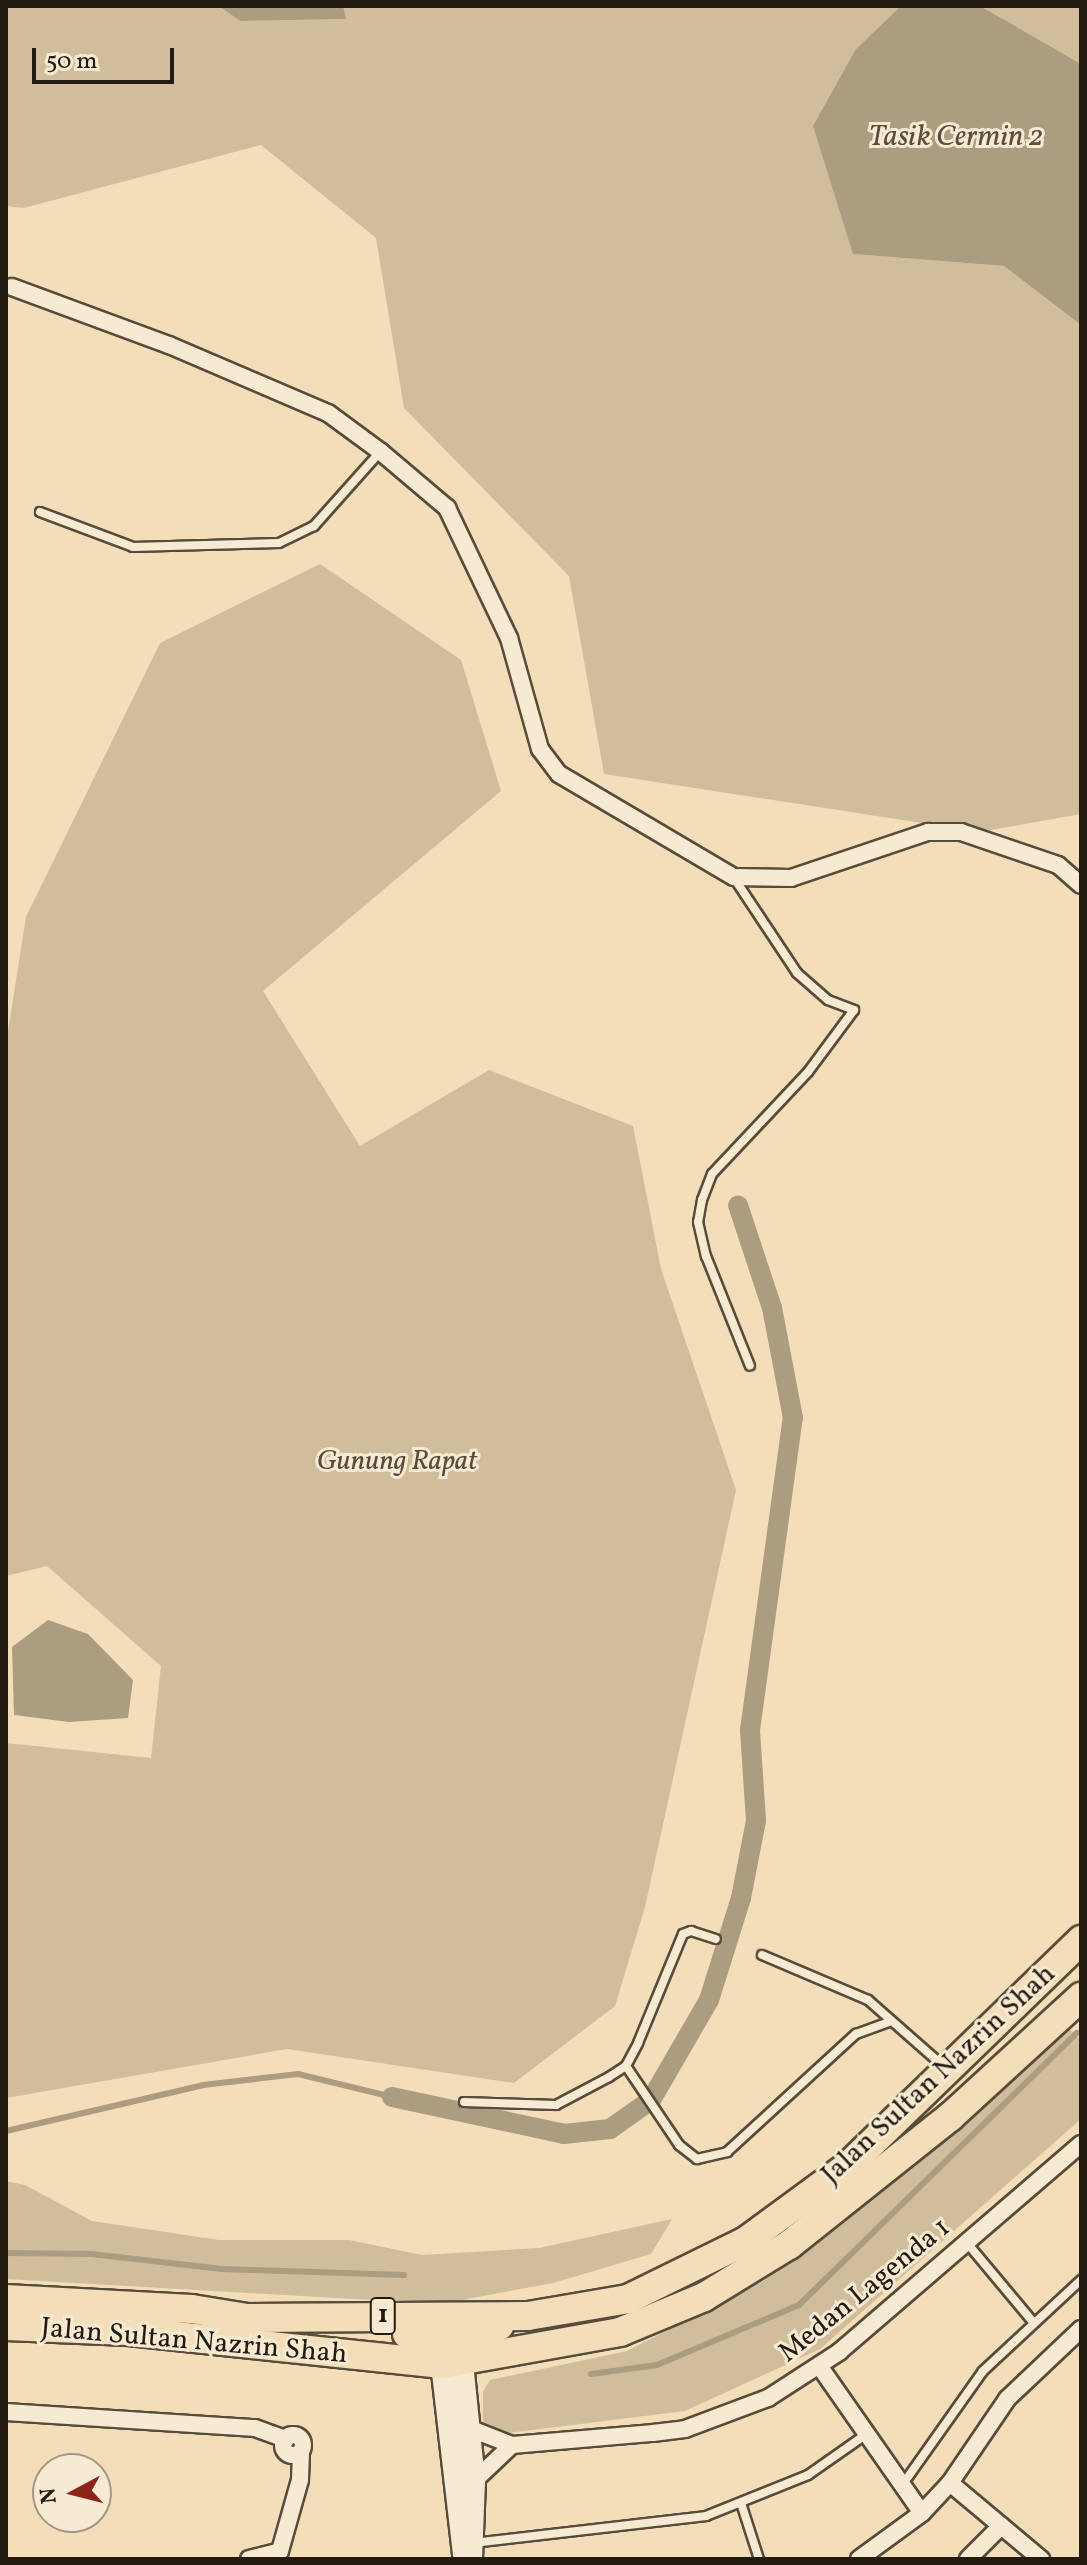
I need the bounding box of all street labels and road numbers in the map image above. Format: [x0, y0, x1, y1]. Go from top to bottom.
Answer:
street label: Jalan Sultan Nazrin Shah [815, 1958, 1063, 2192]
street label: Medan Lagenda 1 [772, 2212, 958, 2370]
road number: 1 [369, 2294, 397, 2338]
street label: Jalan Sultan Nazrin Shah [39, 2312, 349, 2372]

